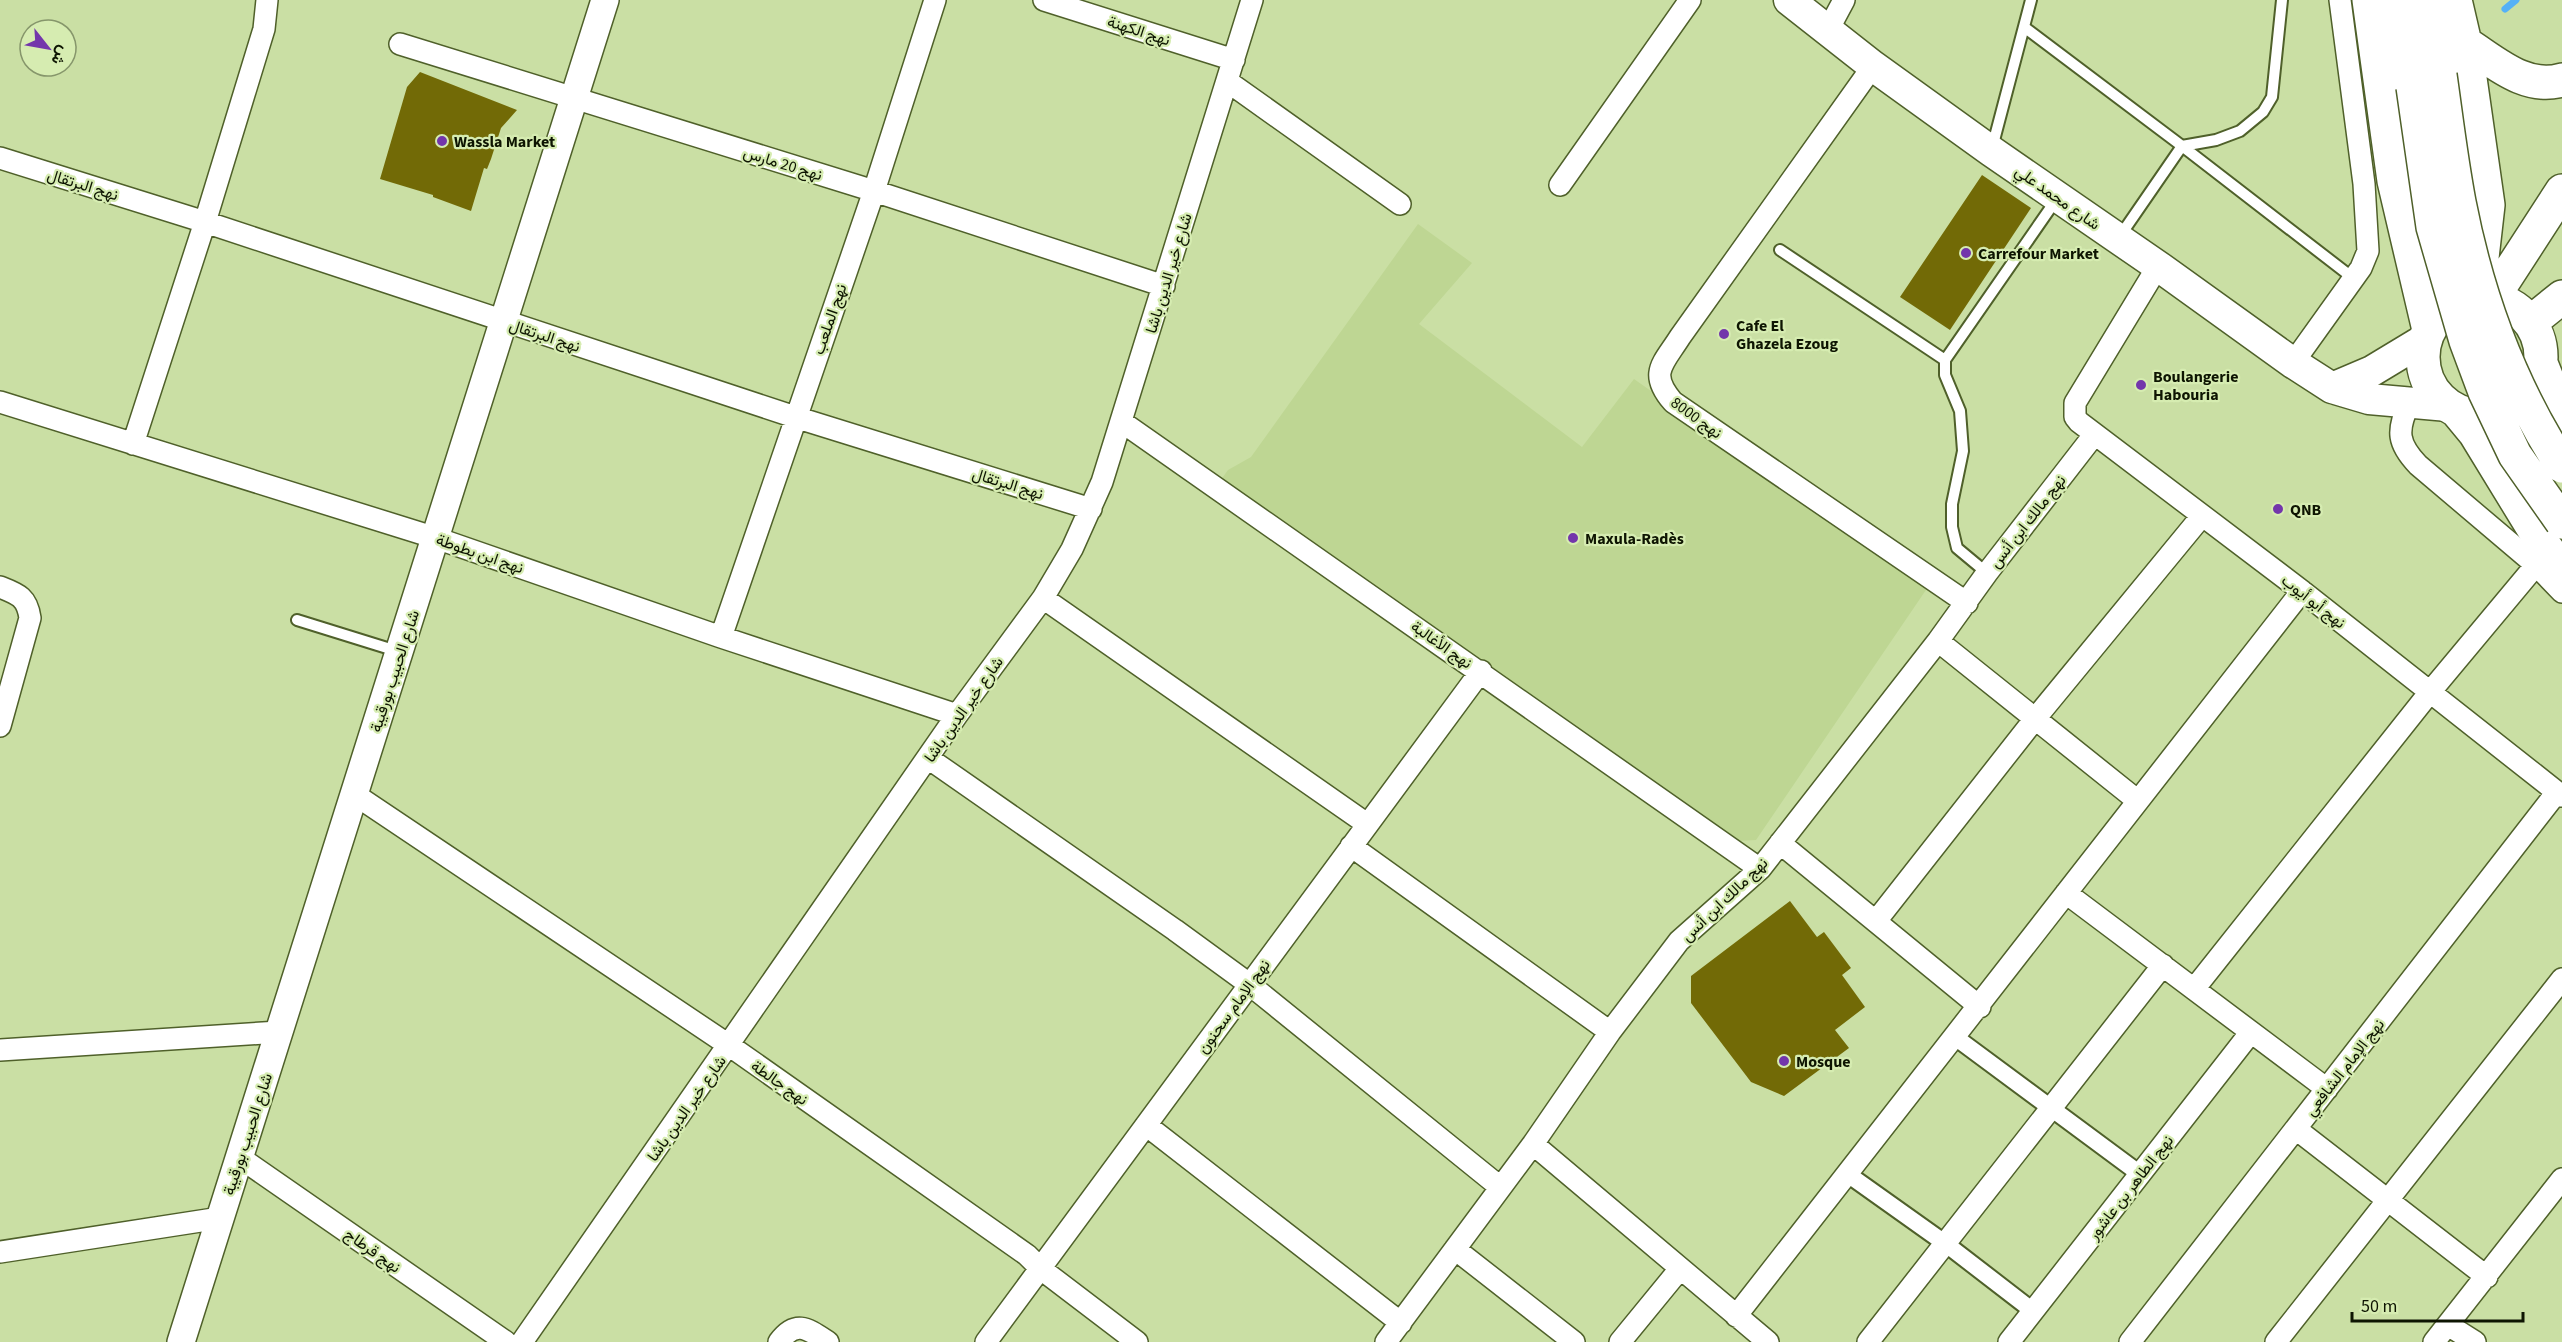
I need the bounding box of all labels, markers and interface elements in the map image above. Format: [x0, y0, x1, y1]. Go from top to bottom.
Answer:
street label: نهج الكهنة [1104, 10, 1173, 51]
north arrow [18, 18, 78, 78]
text: ش [46, 41, 74, 69]
place label: Wassla Market [454, 131, 555, 153]
marker: Wassla Market [435, 134, 449, 148]
street label: نهج 20 مارس [740, 141, 825, 186]
street label: شارع محمد علي [2009, 160, 2104, 237]
street label: نهج البرتقال [44, 164, 121, 206]
street label: شارع خير الدين باشا [1140, 210, 1198, 336]
place label: Carrefour Market [1978, 243, 2099, 265]
marker: Carrefour Market [1959, 246, 1973, 260]
street label: نهج الملعب [808, 281, 852, 358]
street label: نهج البرتقال [506, 314, 583, 358]
place label: Cafe El Ghazela Ezoug [1736, 315, 1838, 355]
marker: Cafe El Ghazela Ezoug [1717, 327, 1731, 341]
place label: Boulangerie Habouria [2153, 366, 2238, 406]
marker: Boulangerie Habouria [2134, 378, 2148, 392]
street label: نهج 8000 [1666, 392, 1727, 444]
street label: نهج البرتقال [969, 463, 1046, 505]
street label: نهج مالك ابن أنس [1984, 470, 2071, 573]
place label: QNB [2290, 499, 2322, 521]
marker: QNB [2271, 502, 2285, 516]
place label: Maxula-Radès [1585, 528, 1684, 550]
street label: نهج ابن بطوطة [433, 529, 526, 579]
marker: Maxula-Radès [1566, 531, 1580, 545]
street label: نهج أبو أيوب [2277, 570, 2350, 634]
street label: شارع الحبيب بورقيبة [365, 607, 425, 735]
street label: نهج الأغالبة [1406, 616, 1477, 674]
street label: شارع خير الدين باشا [919, 652, 1009, 767]
street label: نهج مالك ابن أنس [1676, 853, 1773, 947]
street label: نهج الإمام سحنون [1192, 955, 1276, 1058]
street label: نهج الإمام الشافعي [2300, 1014, 2391, 1122]
street label: شارع خير الدين باشا [642, 1051, 732, 1166]
place label: Mosque [1796, 1051, 1851, 1073]
marker: Mosque [1777, 1054, 1791, 1068]
street label: نهج جالطة [746, 1055, 813, 1111]
street label: شارع الحبيب بورقيبة [218, 1070, 278, 1198]
street label: نهج الطاهر بن عاشور [2082, 1131, 2179, 1246]
street label: نهج قرطاج [340, 1223, 405, 1278]
scale bar [2352, 1285, 2523, 1323]
text: 50 m [2361, 1294, 2397, 1319]

